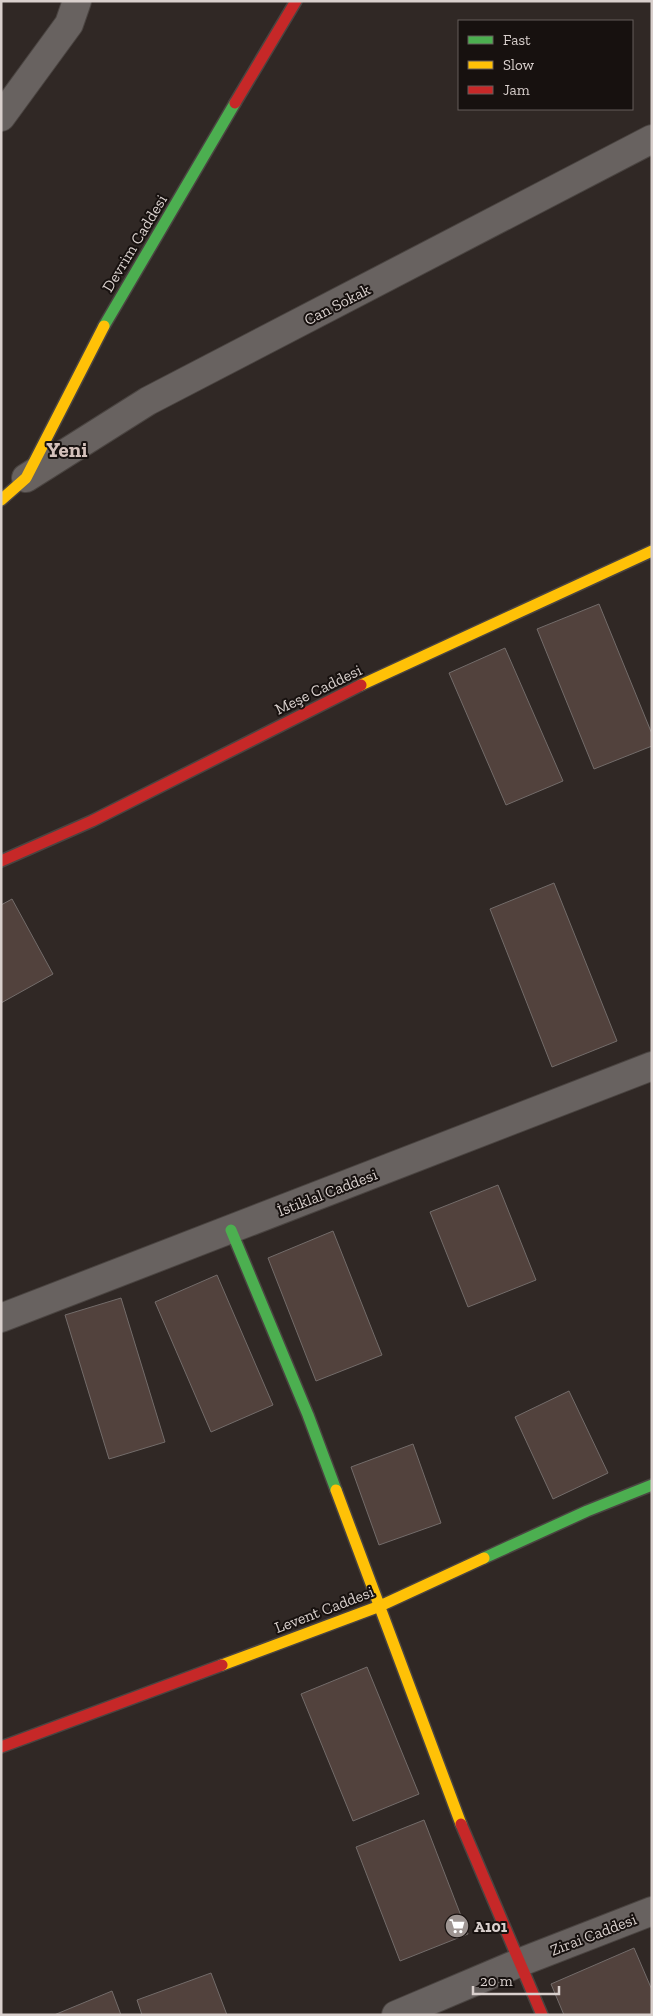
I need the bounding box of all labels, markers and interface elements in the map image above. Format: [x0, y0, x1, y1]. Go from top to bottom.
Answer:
legend [458, 20, 633, 110]
text: Fast [503, 31, 531, 49]
text: Slow [503, 56, 535, 74]
text: Jam [503, 81, 530, 99]
street label: Devrim Caddesi [98, 191, 171, 295]
street label: Can Sokak [301, 279, 374, 329]
district label: Yeni [47, 437, 87, 462]
street label: Meşe Caddesi [272, 660, 365, 719]
street label: İstiklal Caddesi [275, 1165, 380, 1220]
street label: Levent Caddesi [272, 1582, 377, 1637]
street label: Zirai Caddesi [547, 1909, 640, 1960]
supermarket icon: A101 [444, 1913, 470, 1939]
place label: A101 [474, 1917, 508, 1936]
scale bar [473, 1964, 559, 1996]
text: 20 m [480, 1972, 513, 1990]

